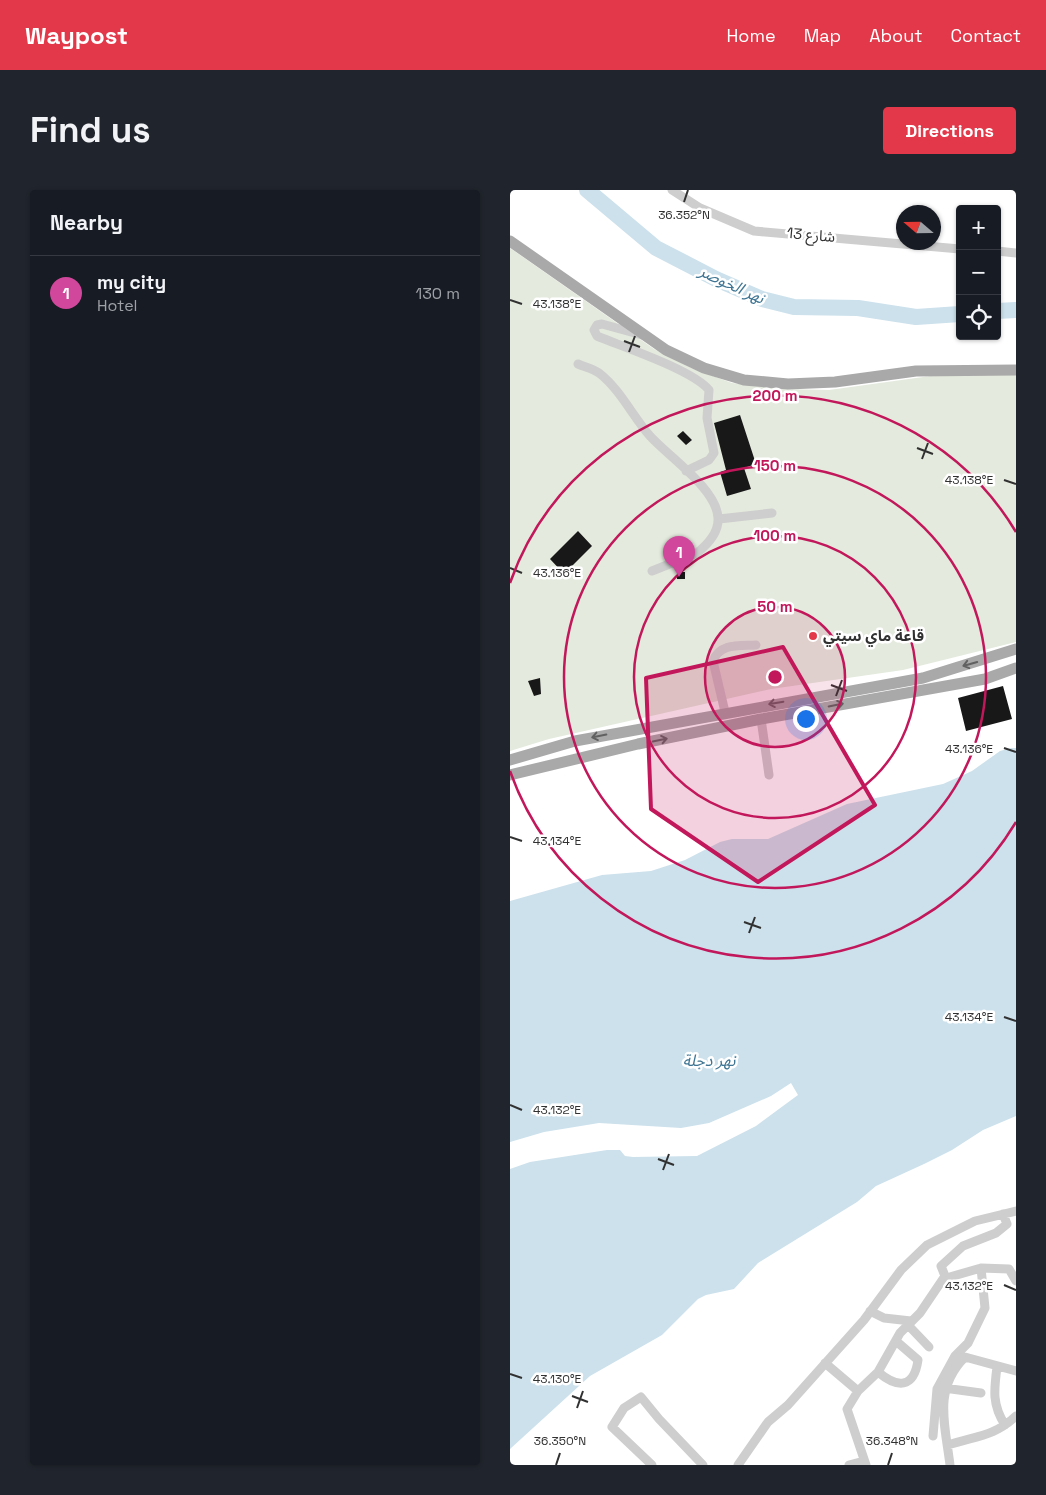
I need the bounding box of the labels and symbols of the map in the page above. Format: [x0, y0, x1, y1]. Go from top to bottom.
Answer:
north arrow [896, 205, 941, 250]
text: 36.352°N [658, 207, 710, 223]
street label: شارع 13 [786, 223, 836, 249]
water label: نهر الخوصر [694, 259, 769, 309]
text: 43.138°E [533, 296, 581, 312]
text: 200 m [753, 386, 797, 405]
text: 150 m [754, 456, 796, 475]
text: 43.138°E [945, 472, 993, 488]
text: 100 m [754, 526, 796, 545]
pin: 1 [663, 536, 695, 577]
text: 43.136°E [533, 565, 581, 581]
text: 50 m [757, 597, 793, 616]
place label: قاعة ماي سيتي [823, 626, 924, 647]
marker: قاعة ماي سيتي [807, 630, 819, 642]
one-way arrow [962, 660, 978, 670]
centre of rings [766, 668, 784, 686]
one-way arrow [769, 699, 785, 709]
one-way arrow [828, 700, 844, 709]
your location [793, 706, 819, 732]
one-way arrow [592, 732, 608, 742]
one-way arrow [651, 735, 667, 744]
text: 43.136°E [945, 741, 993, 757]
text: 43.134°E [533, 833, 581, 849]
text: 43.134°E [945, 1009, 993, 1025]
water label: نهر دجلة [683, 1050, 737, 1071]
text: 43.132°E [533, 1102, 581, 1118]
text: 43.132°E [945, 1278, 993, 1294]
text: 43.130°E [533, 1371, 582, 1387]
text: 36.350°N [534, 1433, 586, 1449]
text: 36.348°N [866, 1433, 918, 1449]

